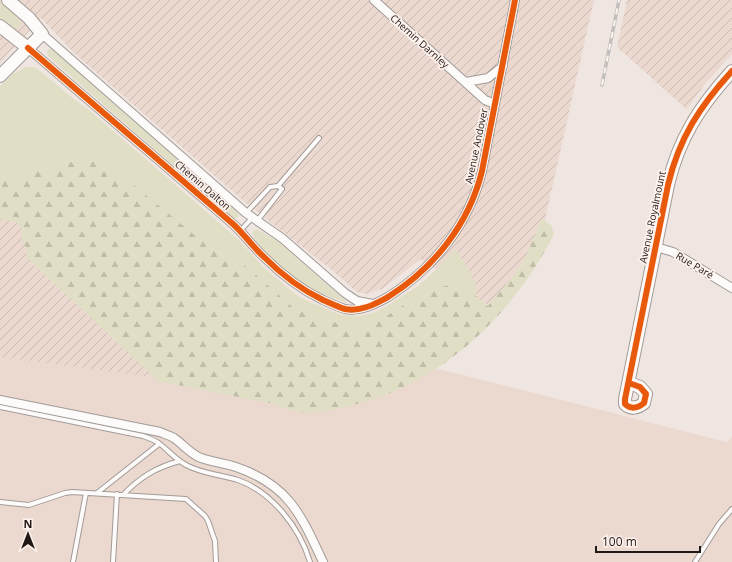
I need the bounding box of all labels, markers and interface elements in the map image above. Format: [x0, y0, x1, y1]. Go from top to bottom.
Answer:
street label: Chemin Darnley [388, 11, 453, 72]
street label: Avenue Andover [461, 107, 491, 185]
street label: Chemin Dalton [172, 157, 234, 213]
street label: Avenue Royalmount [635, 169, 669, 264]
street label: Rue Paré [673, 248, 717, 282]
north arrow [8, 514, 48, 554]
text: N [24, 516, 32, 531]
scale bar [596, 528, 700, 554]
text: 100 m [602, 533, 637, 550]

